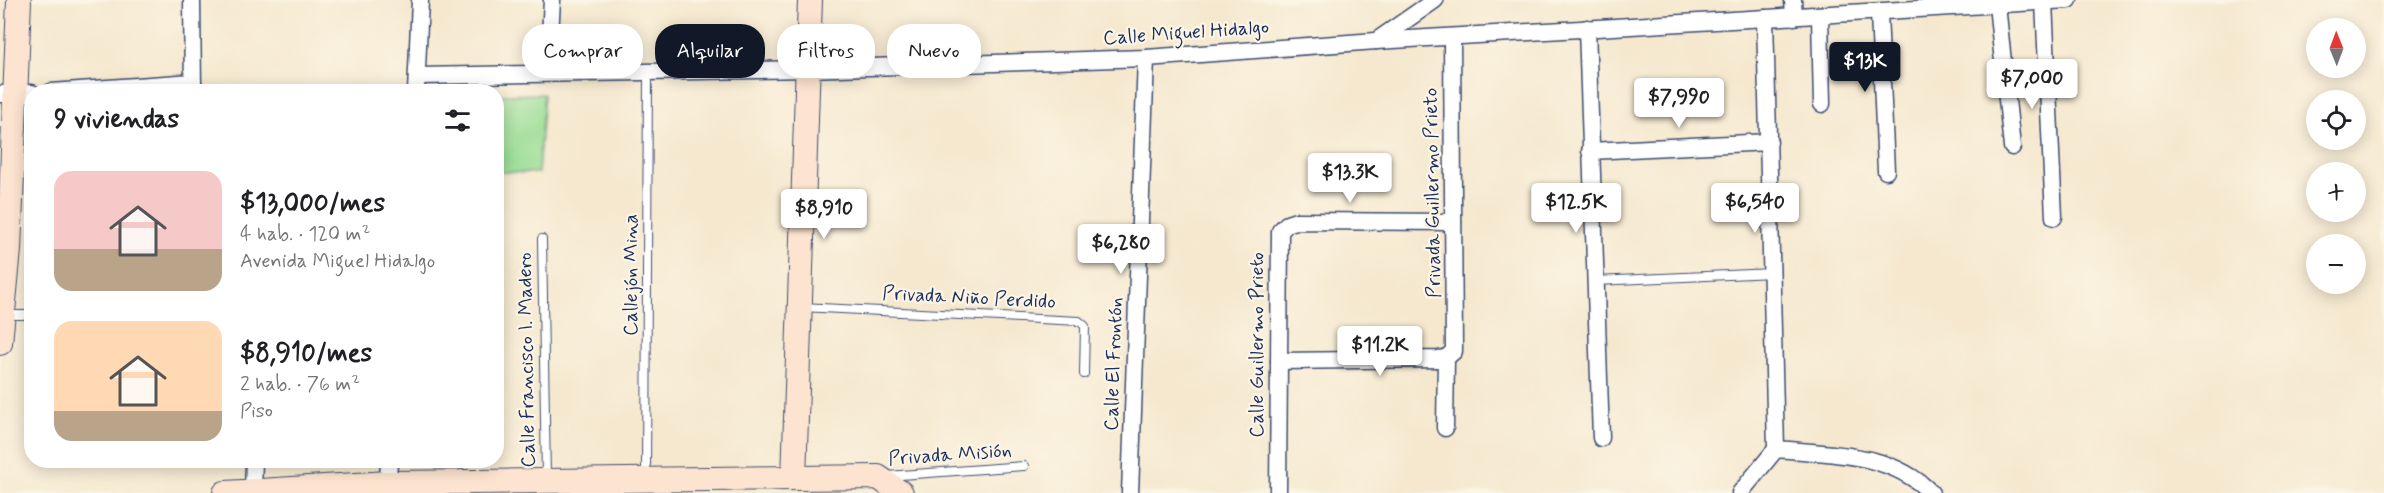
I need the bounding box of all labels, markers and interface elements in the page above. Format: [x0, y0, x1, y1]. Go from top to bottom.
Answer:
street label: Calle Miguel Hidalgo [1102, 14, 1270, 54]
north arrow [2306, 18, 2366, 78]
map controls [2306, 18, 2366, 294]
chip: Comprar [522, 24, 643, 78]
chip: Alquilar [655, 24, 765, 78]
chip: Filtros [777, 24, 875, 78]
chip: Nuevo [887, 24, 981, 78]
pin: $13K [1829, 42, 1901, 93]
text: $13K [1843, 48, 1887, 75]
pin: $7,000 [1983, 59, 2081, 110]
text: $7,000 [2001, 65, 2063, 92]
pin: $7,990 [1630, 78, 1728, 129]
text: $7,990 [1648, 84, 1710, 111]
street label: Privada Guillermo Prieto [1418, 88, 1448, 298]
button: locate [2306, 90, 2366, 150]
text: 9 viviendas [54, 103, 179, 137]
icon: filters [441, 104, 474, 137]
pin: $13.3K [1301, 153, 1399, 204]
text: $13.3K [1322, 159, 1378, 186]
button: + [2306, 162, 2366, 222]
pin: $12.5K [1527, 183, 1625, 234]
pin: $6,540 [1706, 183, 1804, 234]
text: $13,000/mes [240, 187, 385, 221]
pin: $8,910 [775, 189, 873, 240]
text: $12.5K [1545, 189, 1607, 216]
text: $6,540 [1725, 189, 1785, 216]
icon: home [102, 195, 174, 267]
text: $8,910 [795, 195, 853, 222]
street label: Callejón Mina [618, 214, 645, 336]
text: 4 hab. · 120 m² [240, 221, 370, 248]
pin: $6,280 [1072, 224, 1170, 275]
text: $6,280 [1092, 230, 1150, 257]
button: − [2306, 234, 2366, 294]
text: Avenida Miguel Hidalgo [240, 248, 435, 275]
street label: Calle Francisco I. Madero [512, 252, 542, 468]
street label: Calle Guillermo Prieto [1244, 252, 1271, 438]
street label: Privada Niño Perdido [882, 280, 1056, 316]
street label: Calle El Frontón [1098, 297, 1130, 431]
pin: $11.2K [1331, 326, 1429, 377]
text: $11.2K [1351, 332, 1409, 359]
text: $8,910/mes [240, 337, 372, 371]
icon: home [102, 345, 174, 417]
text: 2 hab. · 76 m² [240, 371, 360, 398]
text: Piso [240, 398, 273, 425]
street label: Privada Misión [887, 437, 1013, 473]

